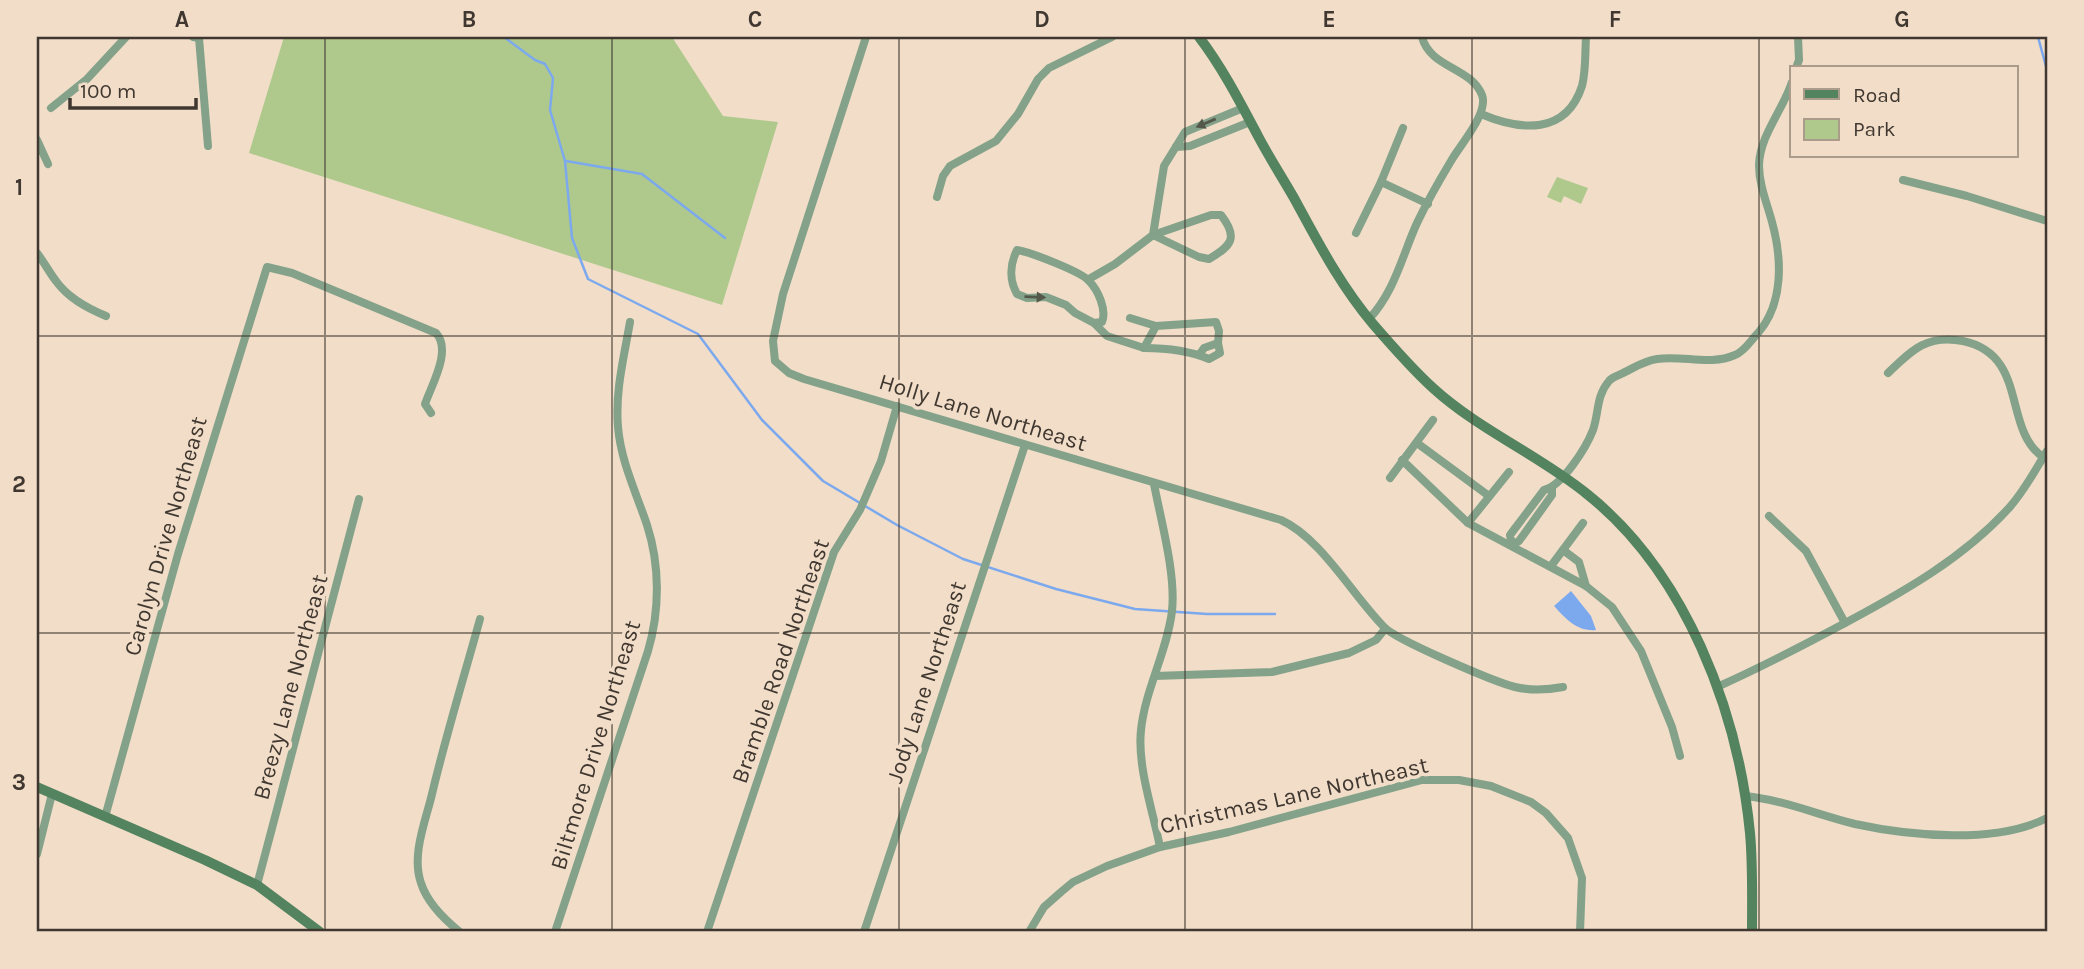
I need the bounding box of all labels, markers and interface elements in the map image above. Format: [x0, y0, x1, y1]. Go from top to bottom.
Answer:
text: A [175, 6, 189, 33]
text: B [462, 6, 476, 33]
text: C [748, 6, 762, 33]
text: D [1034, 6, 1050, 33]
text: E [1322, 6, 1336, 33]
text: F [1609, 6, 1621, 33]
text: G [1894, 6, 1910, 33]
scale bar [70, 66, 196, 110]
legend [1790, 66, 2018, 158]
text: 100 m [80, 79, 137, 103]
text: Road [1853, 83, 1901, 107]
one-way arrow [1196, 117, 1216, 129]
text: Park [1853, 117, 1896, 141]
text: 1 [15, 174, 23, 201]
one-way arrow [1025, 291, 1047, 302]
street label: Holly Lane Northeast [876, 368, 1090, 457]
street label: Carolyn Drive Northeast [118, 413, 213, 659]
text: 2 [12, 471, 26, 498]
street label: Bramble Road Northeast [726, 535, 835, 787]
street label: Breezy Lane Northeast [247, 571, 334, 803]
street label: Jody Lane Northeast [881, 578, 972, 786]
street label: Biltmore Drive Northeast [545, 617, 646, 873]
street label: Christmas Lane Northeast [1157, 751, 1431, 840]
text: 3 [12, 769, 26, 796]

